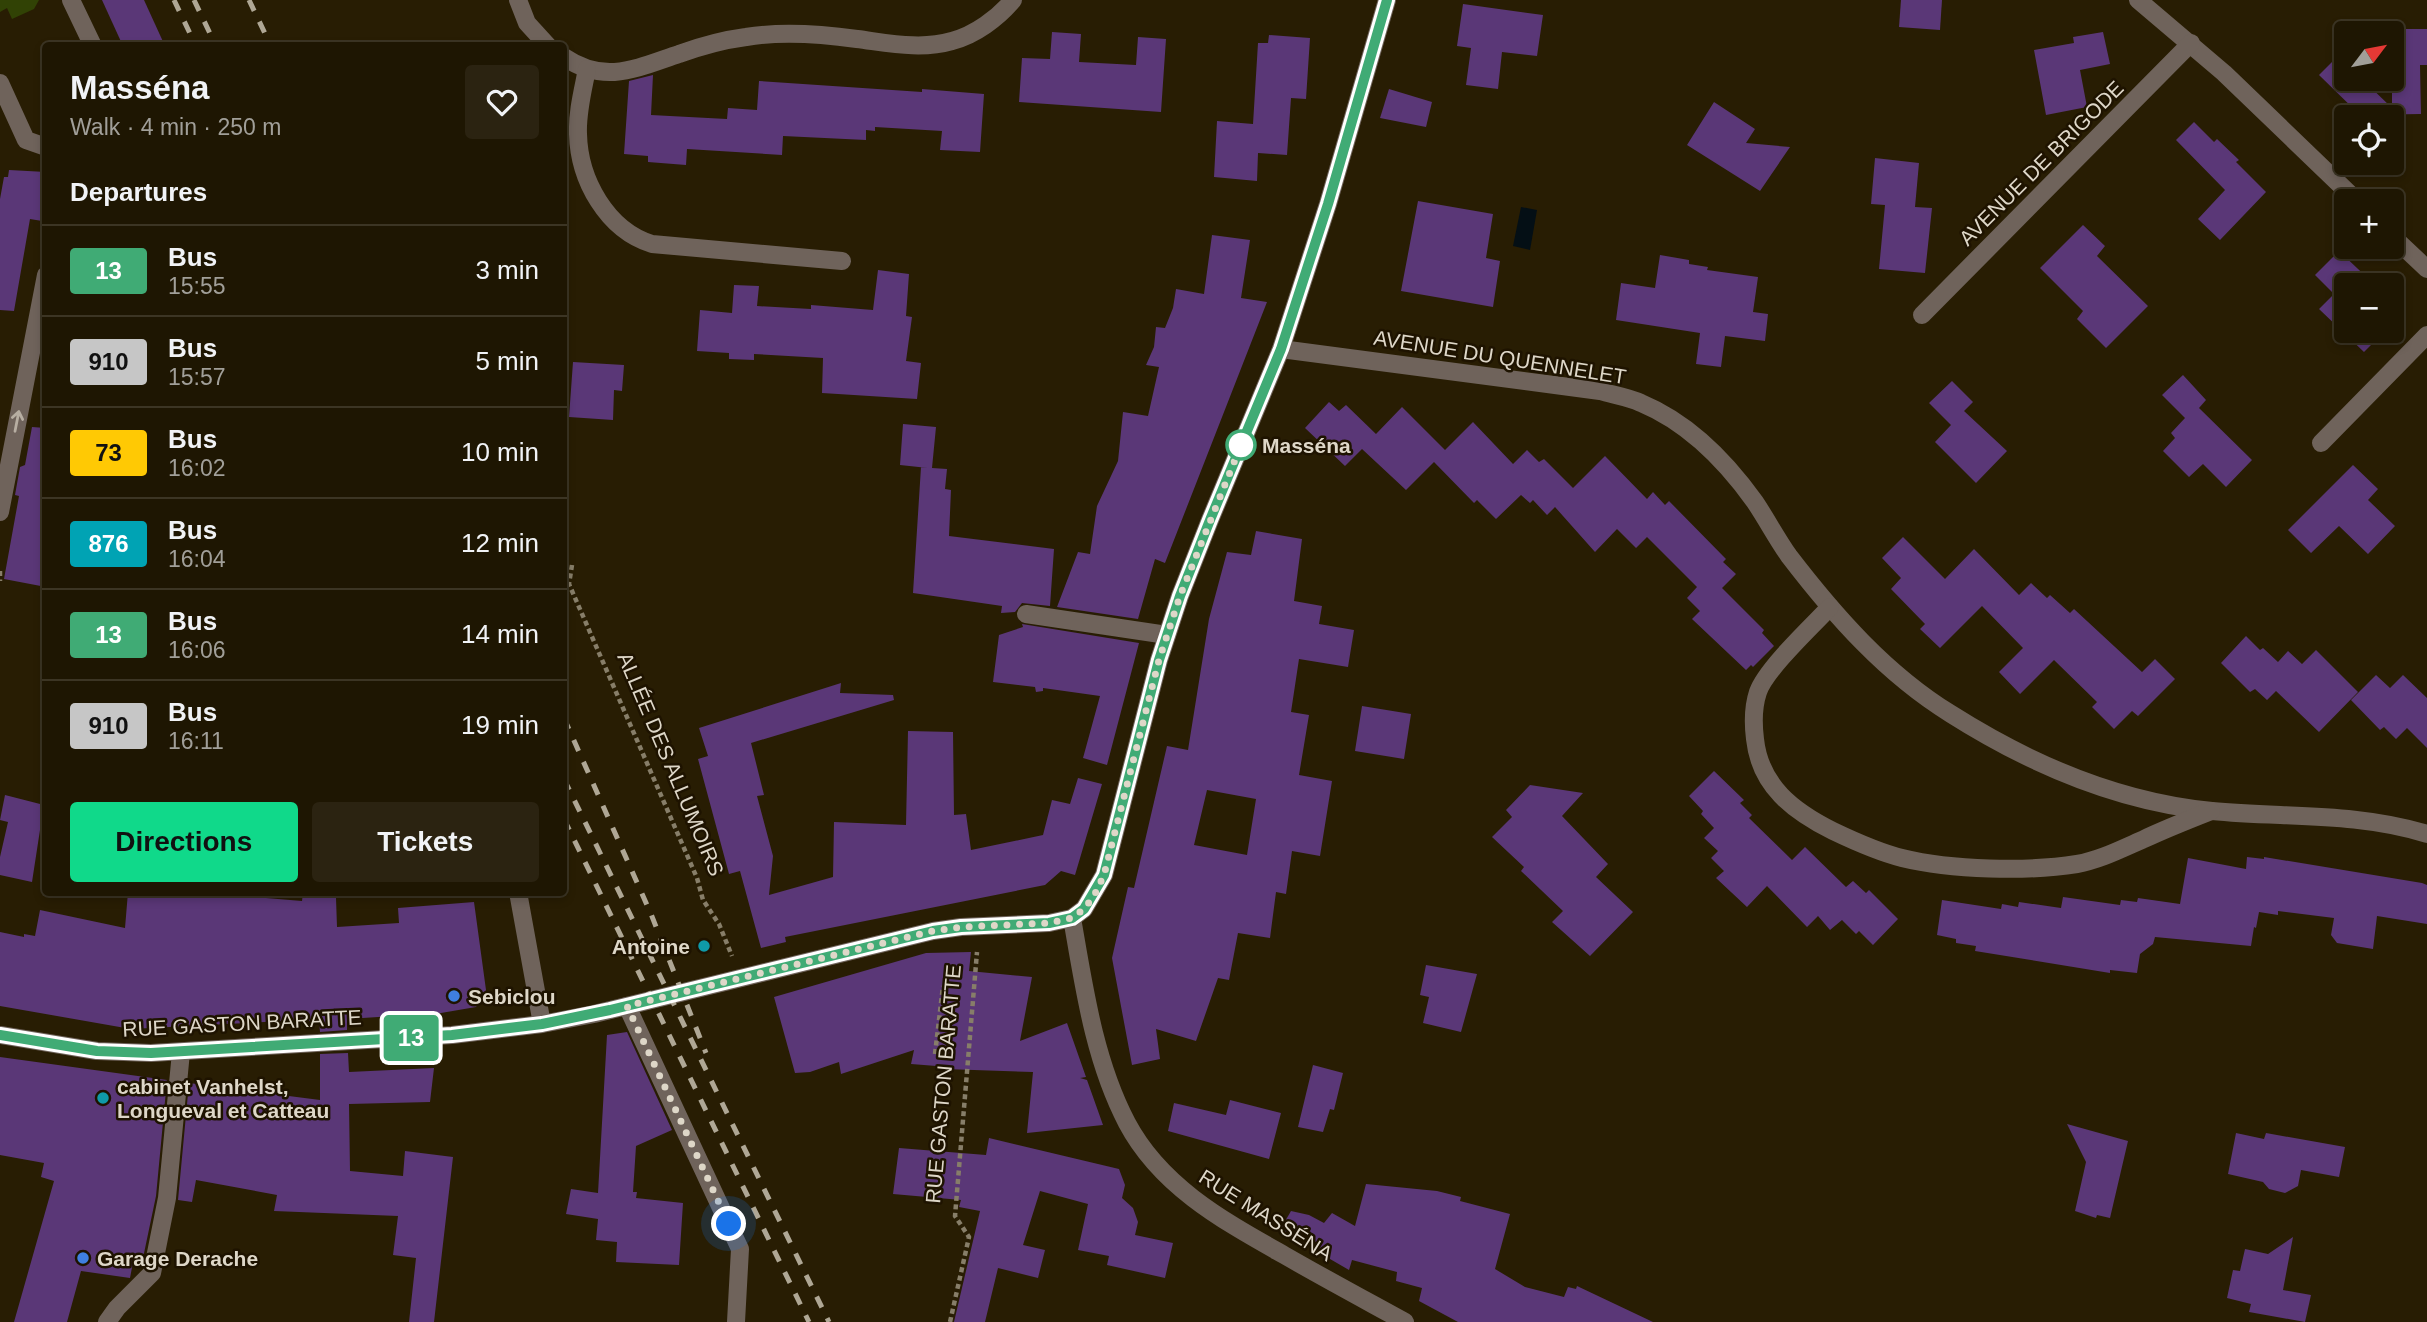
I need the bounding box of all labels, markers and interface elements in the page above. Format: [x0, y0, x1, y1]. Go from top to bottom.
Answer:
north arrow [2334, 21, 2404, 91]
map controls [2334, 21, 2404, 343]
button: heart [465, 65, 539, 139]
text: Masséna [70, 69, 209, 106]
street label: AVENUE DE BRIGODE [1954, 76, 2128, 250]
button: locate [2334, 105, 2404, 175]
text: Walk · 4 min · 250 m [70, 114, 281, 140]
text: Departures [70, 177, 207, 207]
button: + [2334, 189, 2404, 259]
text: Bus [168, 242, 217, 272]
text: 3 min [475, 255, 539, 285]
text: 13 [95, 257, 122, 284]
text: 15:55 [168, 273, 226, 299]
button: − [2334, 273, 2404, 343]
street label: AVENUE DU QUENNELET [1372, 326, 1628, 388]
text: Bus [168, 333, 217, 363]
text: 5 min [475, 346, 539, 376]
text: 910 [88, 348, 129, 375]
text: 15:57 [168, 364, 226, 390]
one-way arrow [11, 410, 25, 433]
text: Bus [168, 424, 217, 454]
marker: Masséna [1226, 430, 1256, 460]
place label: Masséna [1262, 434, 1351, 457]
text: 10 min [461, 437, 539, 467]
text: 73 [95, 439, 122, 466]
text: 16:02 [168, 455, 226, 481]
text: Bus [168, 515, 217, 545]
text: 12 min [461, 528, 539, 558]
text: 876 [88, 530, 129, 557]
text: 16:04 [168, 546, 226, 572]
text: Bus [168, 606, 217, 636]
text: 14 min [461, 619, 539, 649]
text: 13 [95, 621, 122, 648]
text: 16:06 [168, 637, 226, 663]
street label: ALLÉE DES ALLUMOIRS [613, 649, 729, 879]
text: Bus [168, 697, 217, 727]
text: 19 min [461, 710, 539, 740]
text: 910 [88, 712, 129, 739]
text: 16:11 [168, 728, 224, 754]
button: Directions [70, 802, 298, 882]
button: Tickets [312, 802, 539, 882]
place label: Antoine [612, 935, 690, 958]
marker: Antoine [696, 938, 712, 954]
street label: RUE GASTON BARATTE [921, 964, 965, 1204]
place label: Sebiclou [468, 985, 556, 1008]
marker: Sebiclou [446, 988, 462, 1004]
street label: RUE GASTON BARATTE [122, 1005, 362, 1041]
line badge: 13 [380, 1015, 443, 1061]
text: 13 [398, 1024, 424, 1051]
place label: cabinet Vanhelst, Longueval et Catteau [117, 1075, 329, 1122]
marker: cabinet Vanhelst, Longueval et Catteau [95, 1090, 111, 1106]
street label: RUE MASSÉNA [1195, 1165, 1337, 1265]
your location [711, 1206, 746, 1241]
place label: Garage Derache [97, 1247, 258, 1270]
marker: Garage Derache [75, 1250, 91, 1266]

